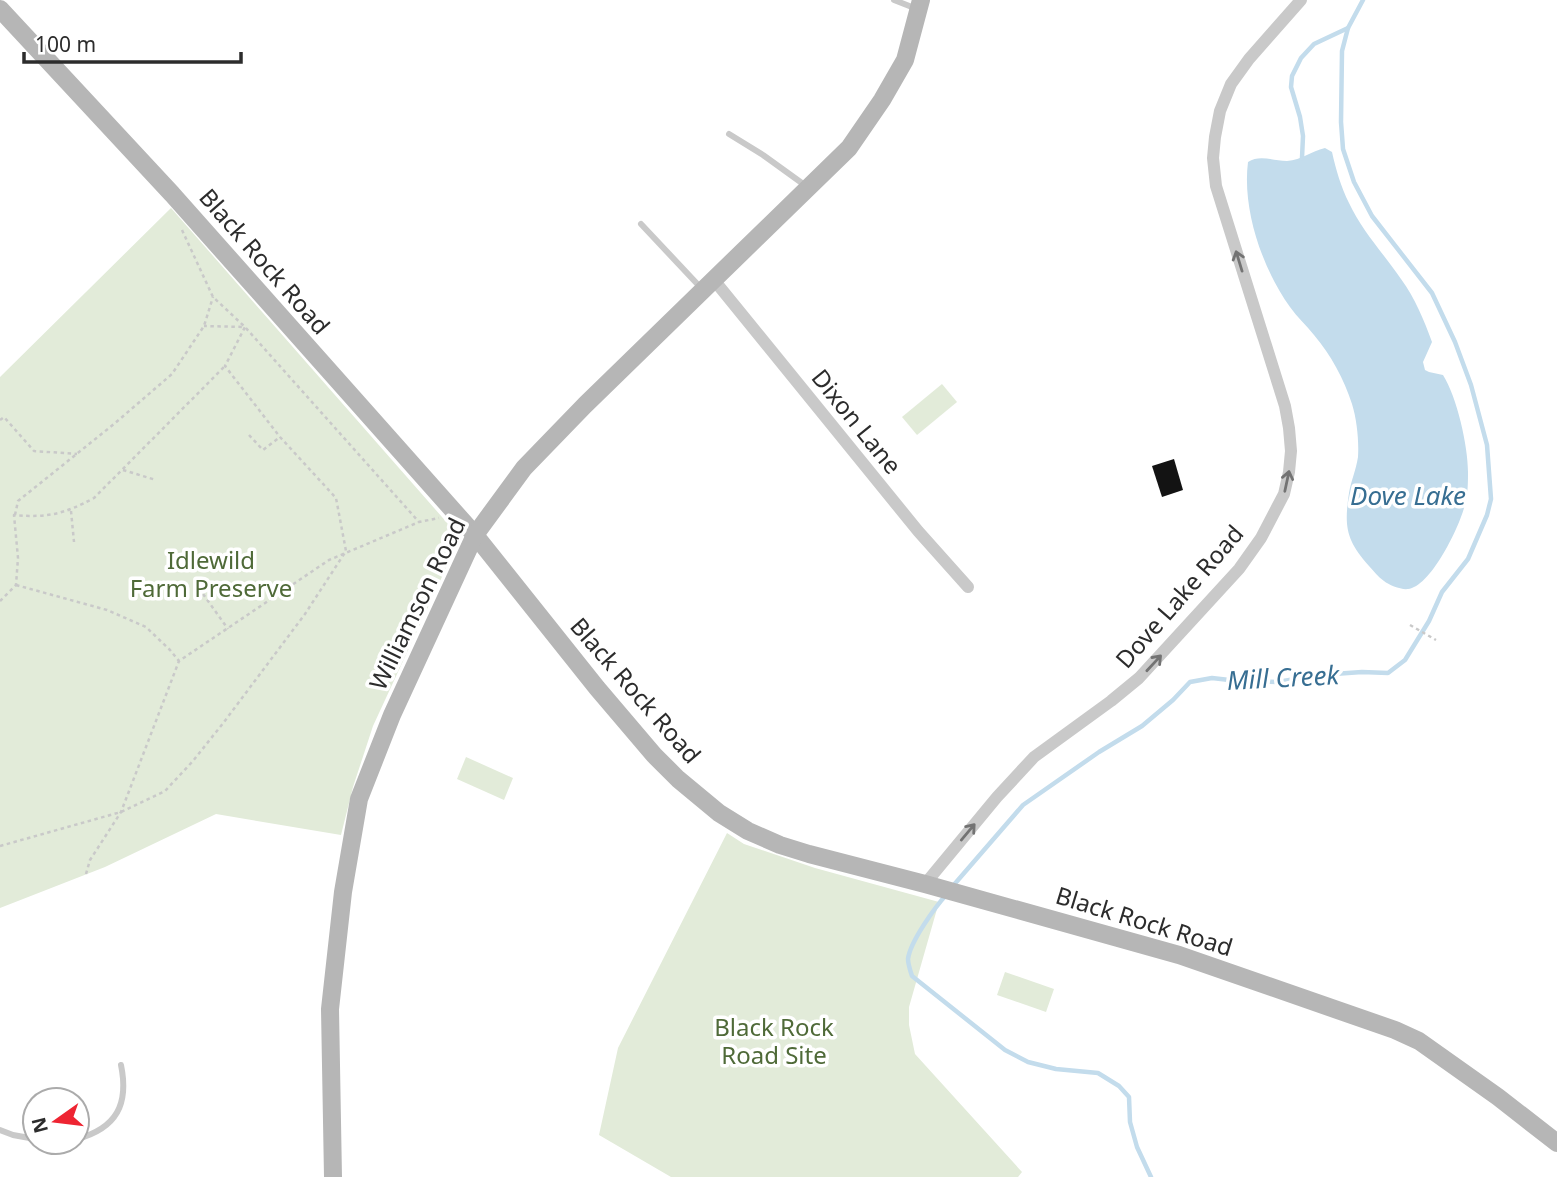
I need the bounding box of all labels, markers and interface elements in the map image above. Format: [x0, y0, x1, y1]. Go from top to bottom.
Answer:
scale bar [24, 21, 242, 65]
text: 100 m [35, 30, 96, 58]
street label: Black Rock Road [192, 181, 338, 341]
one-way arrow [1232, 251, 1245, 273]
street label: Dixon Lane [805, 362, 910, 480]
one-way arrow [1280, 470, 1294, 493]
water label: Dove Lake [1350, 477, 1466, 513]
street label: Williamson Road [361, 512, 473, 695]
street label: Dove Lake Road [1107, 517, 1250, 675]
park label: Idlewild Farm Preserve [130, 543, 292, 604]
street label: Black Rock Road [563, 610, 709, 770]
one-way arrow [1145, 654, 1162, 671]
water label: Mill Creek [1226, 656, 1341, 698]
one-way arrow [961, 823, 976, 841]
street label: Black Rock Road [1052, 878, 1237, 963]
park label: Black Rock Road Site [714, 1010, 834, 1071]
north arrow [21, 1086, 91, 1156]
text: N [25, 1114, 54, 1136]

